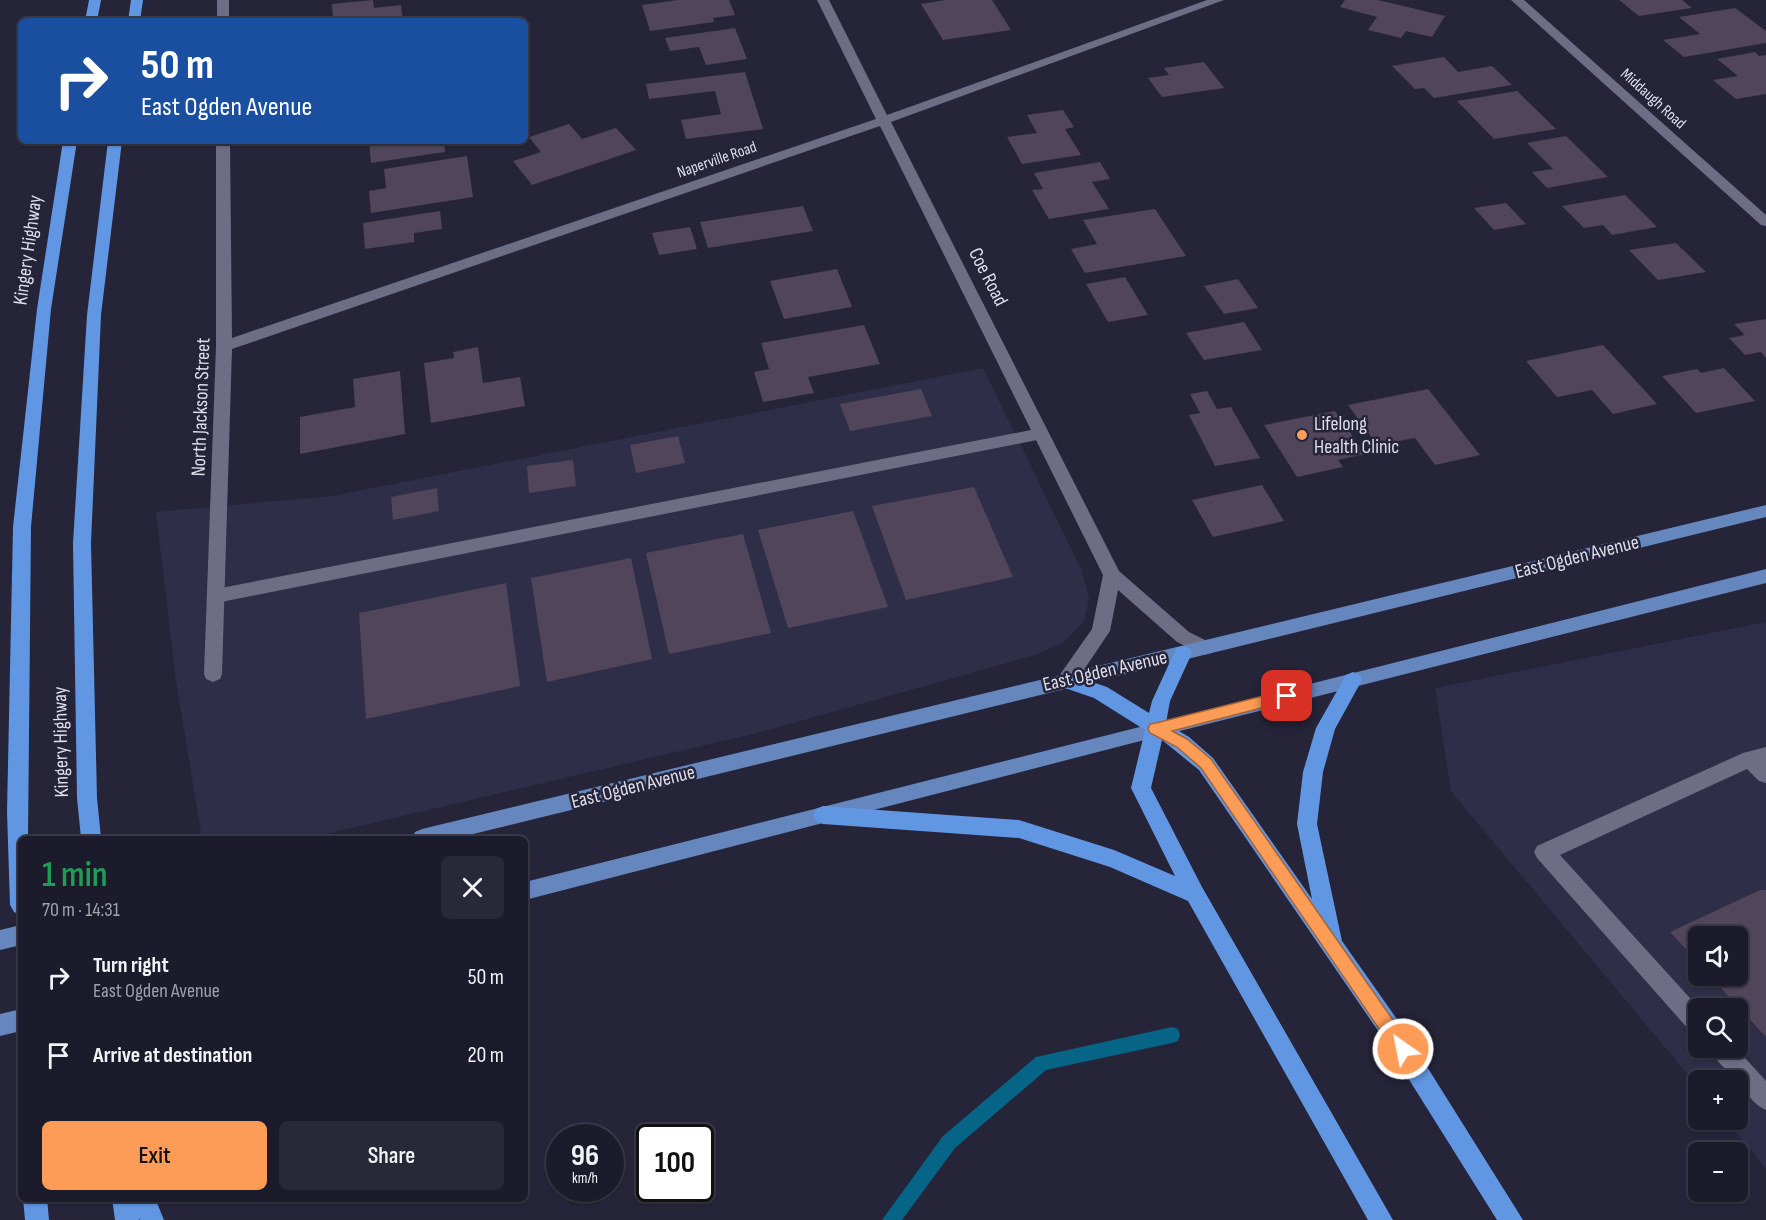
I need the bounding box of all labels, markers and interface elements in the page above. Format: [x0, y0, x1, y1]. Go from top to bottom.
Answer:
text: 50 m [141, 40, 214, 91]
icon: right [42, 42, 120, 120]
street label: Middaugh Road [1617, 65, 1689, 133]
text: East Ogden Avenue [141, 91, 312, 123]
street label: Naperville Road [675, 138, 759, 182]
street label: Kingery Highway [8, 193, 48, 307]
street label: Coe Road [963, 244, 1013, 310]
street label: North Jackson Street [187, 337, 215, 477]
place label: Lifelong Health Clinic [1314, 412, 1399, 459]
marker: Lifelong Health Clinic [1295, 428, 1309, 442]
street label: East Ogden Avenue [1513, 530, 1641, 584]
street label: East Ogden Avenue [1040, 645, 1170, 697]
pin [1261, 670, 1312, 721]
icon: arrive [1270, 679, 1303, 712]
street label: Kingery Highway [48, 686, 74, 798]
street label: East Ogden Avenue [569, 760, 697, 814]
text: 1 min [42, 854, 107, 897]
button: close [441, 856, 504, 919]
text: 70 m · 14:31 [42, 898, 120, 922]
map controls [1688, 926, 1748, 1202]
button: sound [1688, 926, 1748, 986]
text: Turn right [93, 952, 169, 979]
icon: right [42, 961, 75, 994]
text: 50 m [468, 964, 504, 991]
text: East Ogden Avenue [93, 979, 220, 1003]
button: search [1688, 998, 1748, 1058]
position arrow [1371, 1017, 1435, 1081]
icon: arrive [42, 1039, 75, 1072]
text: Arrive at destination [93, 1042, 252, 1069]
text: 20 m [468, 1042, 504, 1069]
button: + [1688, 1070, 1748, 1130]
button: Exit [42, 1121, 267, 1190]
button: Share [279, 1121, 504, 1190]
speed limit sign: 100 [636, 1124, 714, 1202]
text: 96 [571, 1138, 599, 1174]
button: − [1688, 1142, 1748, 1202]
text: km/h [572, 1169, 598, 1188]

